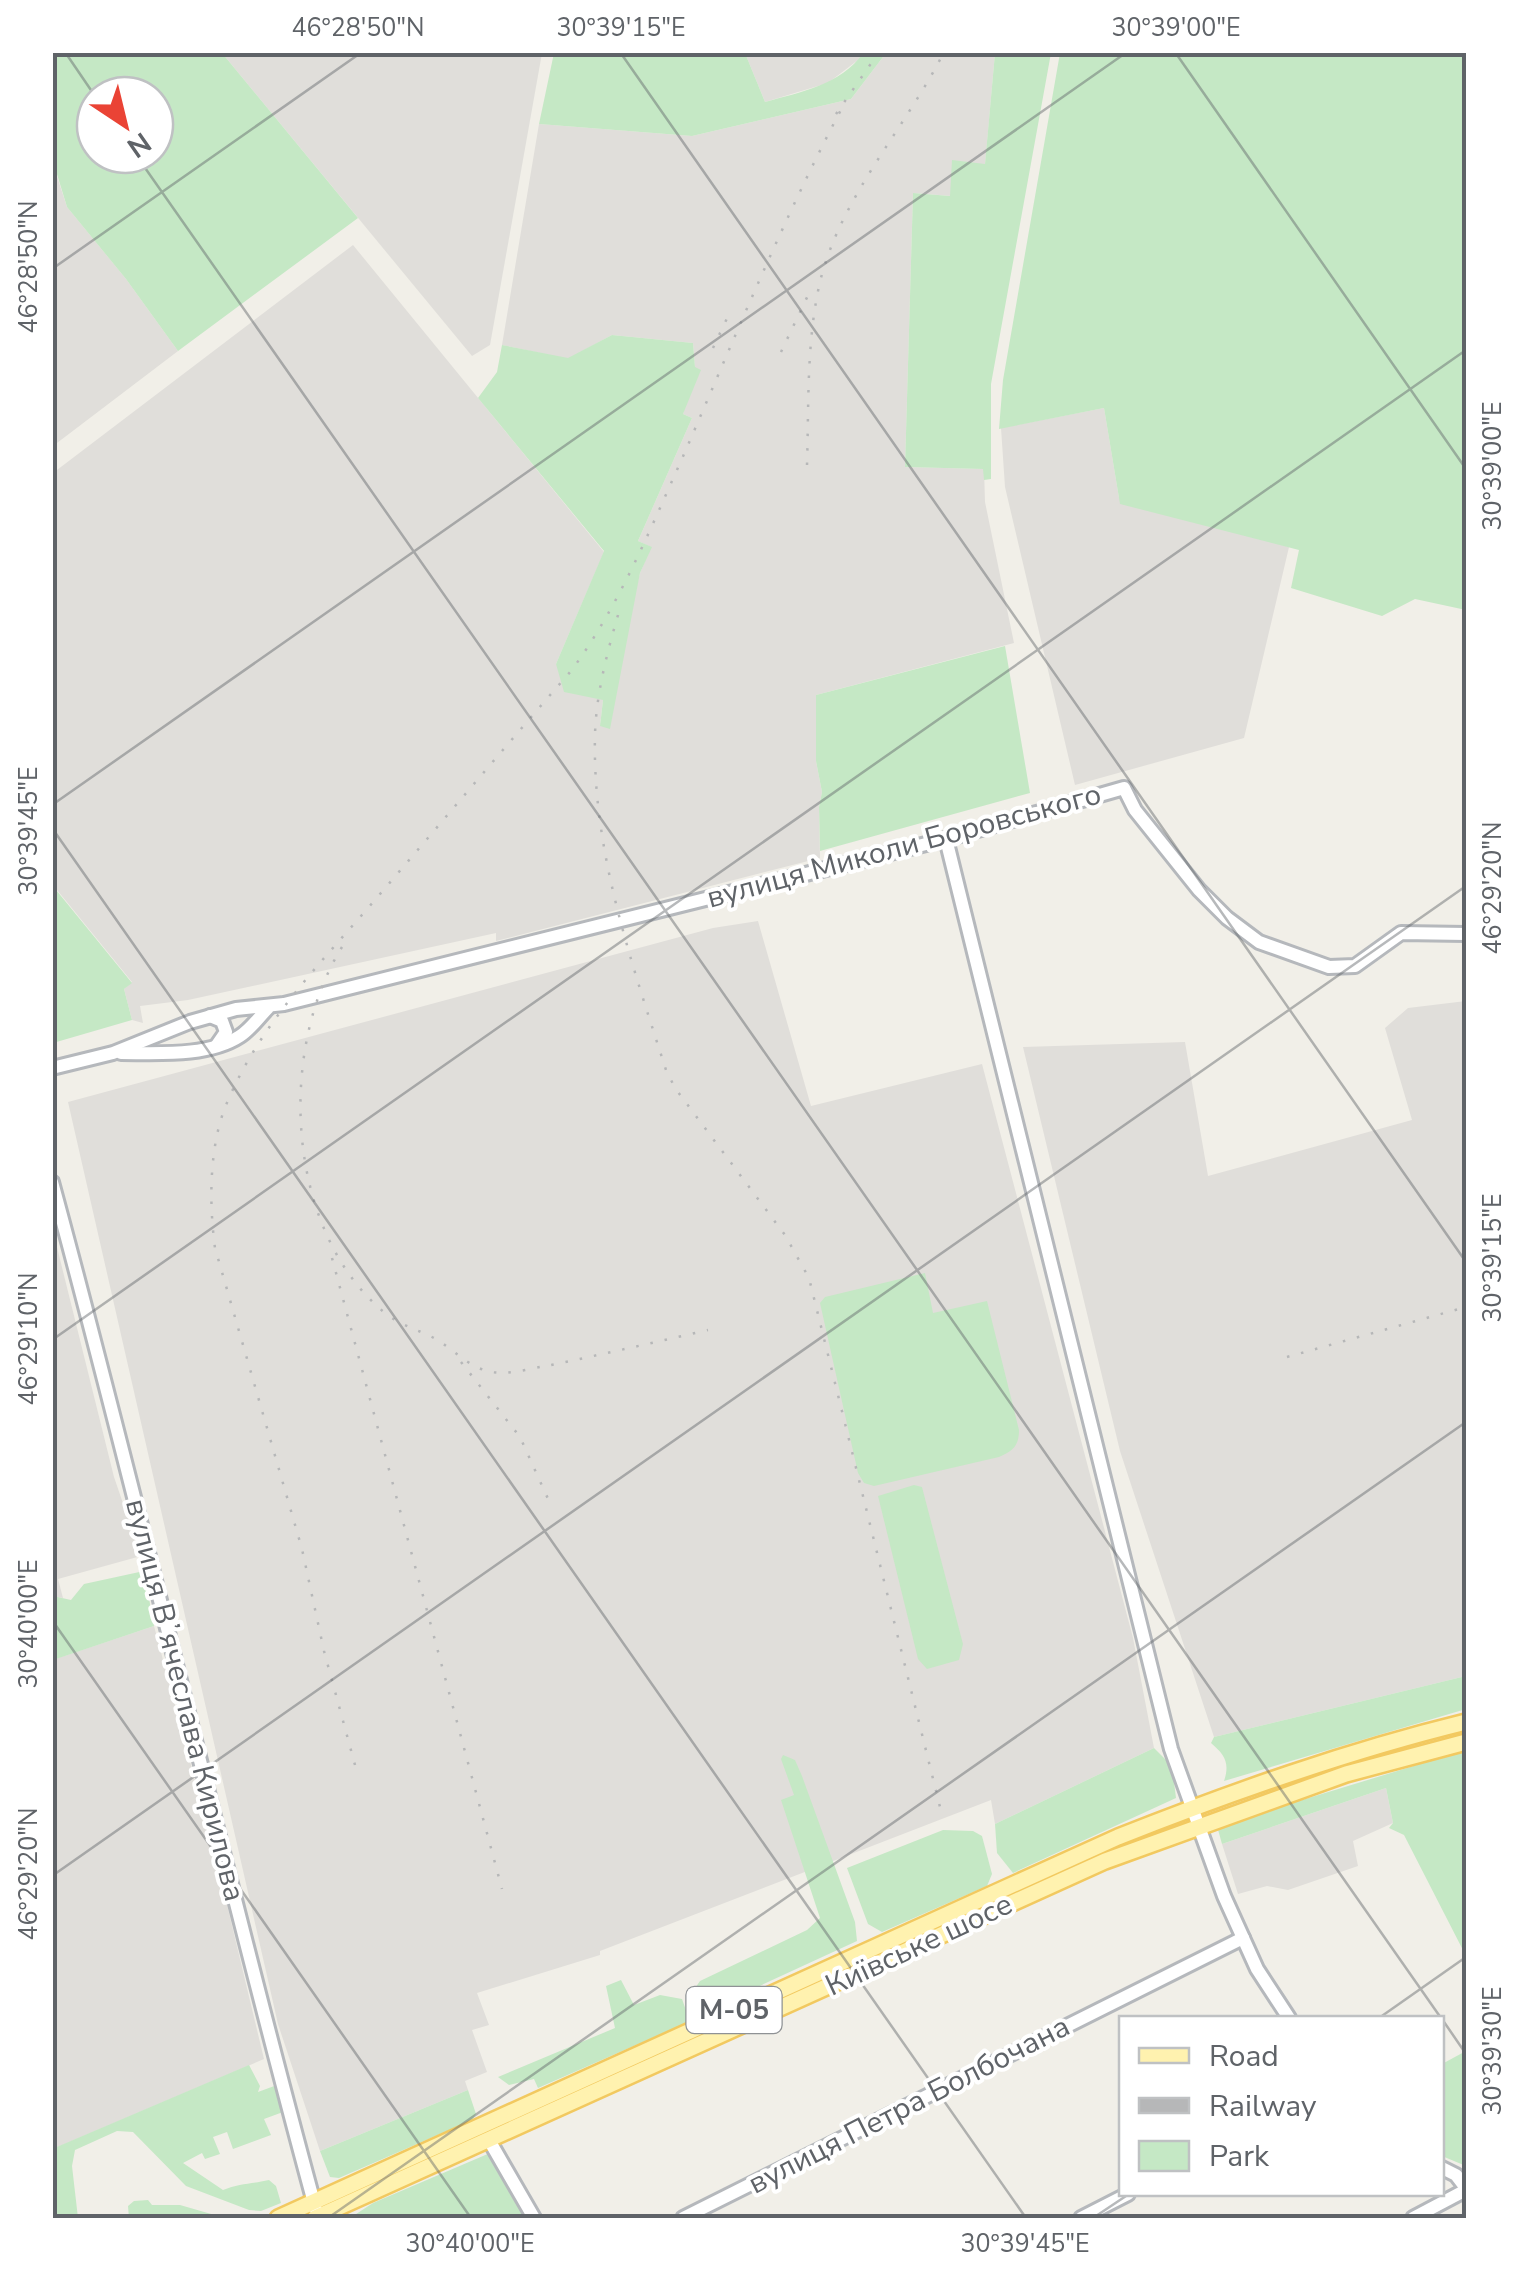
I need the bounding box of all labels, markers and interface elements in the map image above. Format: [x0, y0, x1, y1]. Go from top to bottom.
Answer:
text: 46°28'50"N [291, 11, 425, 45]
text: 30°39'15"E [556, 11, 686, 45]
text: 30°39'00"E [1111, 11, 1241, 45]
north arrow [75, 75, 175, 175]
text: N [119, 123, 158, 166]
text: 46°28'50"N [12, 200, 46, 334]
text: 30°39'00"E [1476, 401, 1510, 531]
text: 30°39'45"E [12, 766, 46, 896]
street label: вулиця Миколи Боровського [702, 774, 1106, 918]
text: 46°29'20"N [1476, 821, 1510, 955]
text: 30°39'15"E [1476, 1193, 1510, 1323]
text: 46°29'10"N [12, 1272, 46, 1406]
street label: вулиця Вʼячеслава Кирилова [115, 1494, 255, 1906]
text: 30°40'00"E [12, 1559, 46, 1689]
text: 46°29'20"N [12, 1807, 46, 1941]
street label: Київське шосе [819, 1884, 1019, 2006]
text: 30°39'30"E [1476, 1986, 1510, 2116]
road number: М-05 [686, 1987, 782, 2033]
street label: вулиця Петра Болбочана [741, 2006, 1077, 2204]
legend [1119, 2016, 1444, 2196]
text: Road [1209, 2036, 1279, 2077]
text: Railway [1209, 2086, 1317, 2127]
text: Park [1209, 2136, 1270, 2177]
text: 30°40'00"E [405, 2227, 535, 2261]
text: 30°39'45"E [960, 2227, 1090, 2261]

